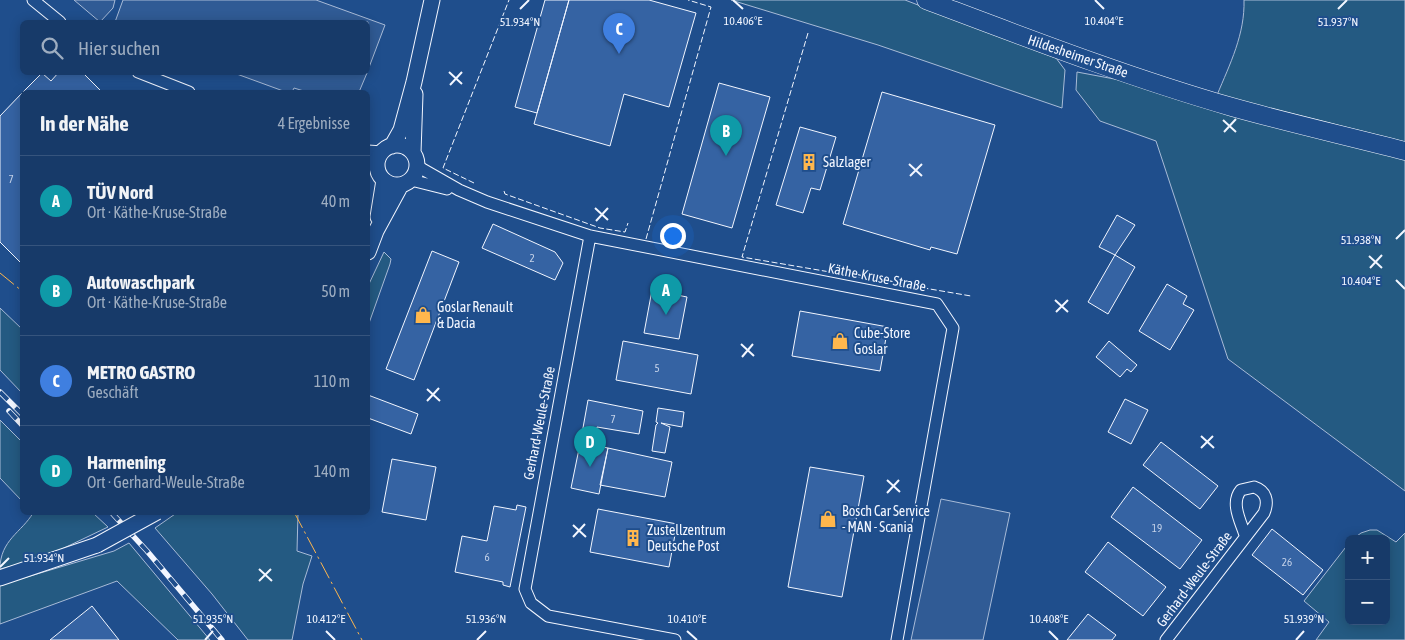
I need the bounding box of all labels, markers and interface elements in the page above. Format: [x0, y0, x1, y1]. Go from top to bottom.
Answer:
pin: C [603, 13, 635, 54]
text: 10.406°E [724, 14, 762, 28]
text: 10.404°E [1085, 14, 1123, 28]
text: 51.934°N [500, 15, 540, 29]
text: 51.937°N [1318, 15, 1358, 29]
search box [20, 20, 370, 75]
street label: Hildesheimer Straße [1026, 31, 1130, 81]
icon: search [38, 34, 66, 62]
text: Hier suchen [78, 37, 160, 59]
text: In der Nähe [40, 111, 129, 135]
text: 4 Ergebnisse [278, 114, 350, 132]
pin: B [710, 115, 742, 156]
building icon: Salzlager [799, 152, 819, 172]
place label: Salzlager [823, 154, 871, 170]
house number: 7 [8, 173, 14, 185]
text: TÜV Nord [87, 181, 153, 203]
text: A [52, 192, 60, 210]
text: 40 m [321, 192, 350, 210]
text: Ort · Käthe-Kruse-Straße [87, 203, 227, 221]
your location [660, 223, 686, 249]
text: 51.938°N [1341, 233, 1381, 247]
house number: 2 [529, 252, 535, 264]
street label: Käthe-Kruse-Straße [827, 260, 927, 294]
text: Autowaschpark [87, 271, 194, 293]
pin: A [650, 274, 682, 315]
text: 10.404°E [1342, 274, 1380, 288]
text: B [52, 282, 60, 300]
text: 50 m [321, 282, 350, 300]
text: Ort · Käthe-Kruse-Straße [87, 293, 227, 311]
place label: Goslar Renault & Dacia [437, 299, 513, 331]
shop icon: Goslar Renault & Dacia [413, 305, 433, 325]
place label: Cube-Store Goslar [854, 325, 910, 357]
shop icon: Cube-Store Goslar [830, 331, 850, 351]
text: METRO GASTRO [87, 361, 195, 383]
house number: 5 [654, 362, 660, 374]
street label: Gerhard-Weule-Straße [520, 365, 558, 481]
text: C [52, 372, 60, 390]
text: 110 m [314, 372, 350, 390]
text: Geschäft [87, 383, 139, 401]
house number: 7 [610, 413, 616, 425]
pin: D [574, 426, 606, 467]
text: Harmening [87, 451, 166, 473]
text: D [52, 462, 60, 480]
text: 140 m [314, 462, 350, 480]
text: Ort · Gerhard-Weule-Straße [87, 473, 245, 491]
place label: Bosch Car Service - MAN - Scania [842, 503, 930, 535]
shop icon: Bosch Car Service - MAN - Scania [818, 509, 838, 529]
place label: Zustellzentrum Deutsche Post [647, 522, 726, 554]
house number: 19 [1152, 522, 1162, 534]
building icon: Zustellzentrum Deutsche Post [623, 528, 643, 548]
street label: Gerhard-Weule-Straße [1153, 528, 1235, 630]
map controls [1345, 535, 1390, 625]
button: + [1345, 535, 1390, 580]
text: 51.934°N [24, 551, 64, 565]
house number: 6 [484, 551, 490, 563]
house number: 26 [1282, 556, 1292, 568]
button: − [1345, 580, 1390, 625]
text: 51.935°N [193, 612, 233, 626]
text: 10.412°E [307, 612, 345, 626]
text: 51.936°N [466, 612, 506, 626]
text: 10.410°E [668, 612, 706, 626]
text: 10.408°E [1030, 612, 1068, 626]
text: 51.939°N [1284, 612, 1324, 626]

